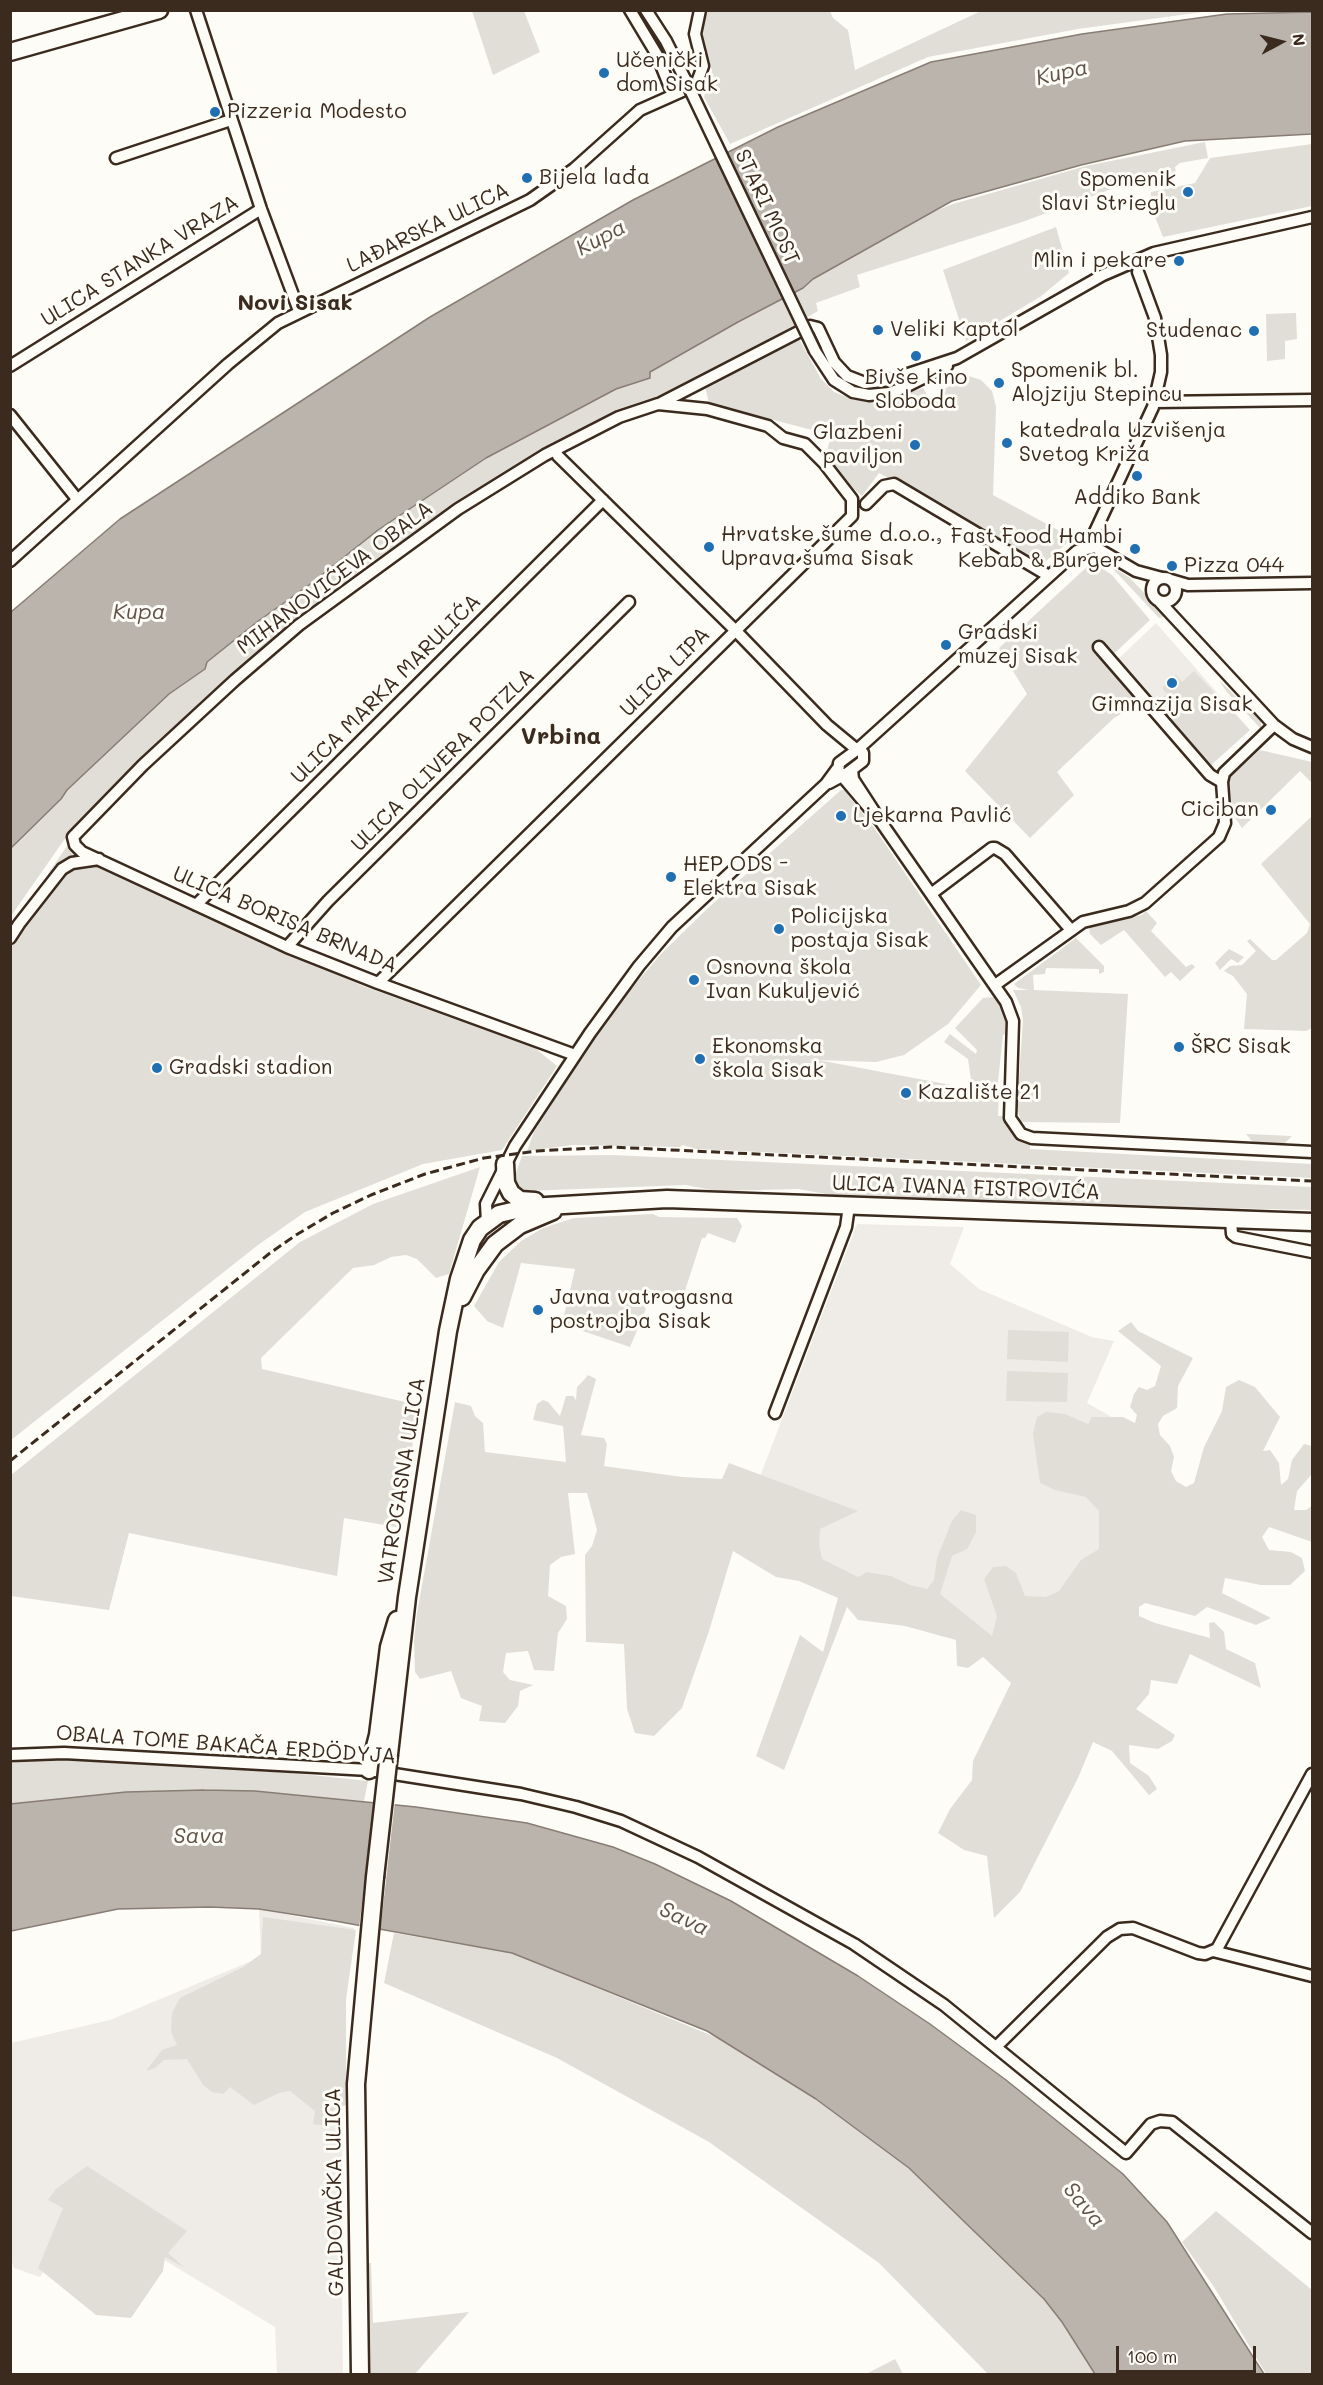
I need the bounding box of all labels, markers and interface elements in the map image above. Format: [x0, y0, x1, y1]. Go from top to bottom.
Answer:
north arrow [1251, 12, 1311, 72]
text: N [1288, 32, 1311, 47]
place label: Učenički dom Sisak [616, 48, 718, 98]
water label: Kupa [1033, 54, 1091, 92]
marker: Učenički dom Sisak [597, 66, 611, 80]
place label: Pizzeria Modesto [227, 99, 407, 125]
marker: Pizzeria Modesto [208, 105, 222, 119]
street label: STARI MOST [729, 145, 805, 269]
place label: Bijela lađa [539, 165, 650, 191]
place label: Spomenik Slavi Strieglu [1042, 167, 1176, 217]
marker: Bijela lađa [520, 171, 534, 185]
street label: LAĐARSKA ULICA [343, 178, 513, 278]
marker: Spomenik Slavi Strieglu [1181, 185, 1195, 199]
street label: ULICA STANKA VRAZA [37, 190, 243, 332]
water label: Kupa [572, 214, 630, 262]
place label: Mlin i pekare [1033, 248, 1167, 274]
marker: Mlin i pekare [1172, 254, 1186, 268]
district label: Novi Sisak [238, 290, 352, 316]
place label: Veliki Kaptol [890, 317, 1018, 343]
place label: Studenac [1146, 318, 1242, 344]
marker: Veliki Kaptol [871, 323, 885, 337]
marker: Studenac [1247, 324, 1261, 338]
marker: Bivše kino Sloboda [909, 349, 923, 363]
place label: Spomenik bl. Alojziju Stepincu [1011, 358, 1183, 408]
place label: Bivše kino Sloboda [865, 365, 967, 415]
marker: Spomenik bl. Alojziju Stepincu [992, 376, 1006, 390]
place label: katedrala Uzvišenja Svetog Križa [1019, 418, 1226, 468]
place label: Glazbeni paviljon [813, 420, 903, 470]
marker: katedrala Uzvišenja Svetog Križa [1000, 436, 1014, 450]
marker: Glazbeni paviljon [908, 438, 922, 452]
marker: Addiko Bank [1130, 469, 1144, 483]
place label: Addiko Bank [1074, 485, 1200, 511]
street label: MIHANOVIĆEVA OBALA [232, 496, 438, 660]
place label: Hrvatske šume d.o.o., Uprava šuma Sisak [721, 522, 942, 572]
place label: Fast Food Hambi Kebab & Burger [951, 524, 1123, 574]
marker: Hrvatske šume d.o.o., Uprava šuma Sisak [702, 540, 716, 554]
marker: Fast Food Hambi Kebab & Burger [1128, 542, 1142, 556]
place label: Pizza 044 [1184, 553, 1284, 579]
marker: Pizza 044 [1165, 559, 1179, 573]
street label: ULICA MARKA MARULIĆA [286, 589, 486, 789]
water label: Kupa [113, 599, 165, 625]
place label: Gradski muzej Sisak [958, 620, 1077, 670]
street label: ULICA LIPA [615, 622, 715, 722]
marker: Gradski muzej Sisak [939, 638, 953, 652]
street label: ULICA OLIVERA POTZLA [346, 663, 540, 857]
marker: Gimnazija Sisak [1165, 676, 1179, 690]
place label: Gimnazija Sisak [1091, 692, 1253, 718]
district label: Vrbina [521, 723, 601, 751]
place label: Ciciban [1181, 797, 1259, 823]
place label: Ljekarna Pavlić [853, 803, 1011, 829]
marker: Ciciban [1264, 803, 1278, 817]
marker: Ljekarna Pavlić [834, 809, 848, 823]
place label: HEP ODS - Elektra Sisak [683, 852, 817, 902]
street label: ULICA BORISA BRNADA [169, 861, 401, 979]
marker: HEP ODS - Elektra Sisak [664, 870, 678, 884]
place label: Policijska postaja Sisak [791, 904, 928, 954]
marker: Policijska postaja Sisak [772, 922, 786, 936]
place label: Osnovna škola Ivan Kukuljević [706, 955, 860, 1005]
marker: Osnovna škola Ivan Kukuljević [687, 973, 701, 987]
place label: Ekonomska škola Sisak [712, 1034, 824, 1084]
place label: ŠRC Sisak [1191, 1034, 1291, 1060]
marker: ŠRC Sisak [1172, 1040, 1186, 1054]
marker: Ekonomska škola Sisak [693, 1052, 707, 1066]
place label: Gradski stadion [169, 1055, 332, 1081]
marker: Gradski stadion [150, 1061, 164, 1075]
place label: Kazalište 21 [918, 1080, 1041, 1106]
marker: Kazalište 21 [899, 1086, 913, 1100]
street label: ULICA IVANA FISTROVIĆA [832, 1171, 1100, 1205]
place label: Javna vatrogasna postrojba Sisak [550, 1285, 734, 1335]
marker: Javna vatrogasna postrojba Sisak [531, 1303, 545, 1317]
street label: VATROGASNA ULICA [373, 1376, 431, 1586]
street label: OBALA TOME BAKAČA ERDÖDYJA [55, 1721, 397, 1769]
water label: Sava [173, 1823, 225, 1849]
water label: Sava [655, 1896, 713, 1942]
street label: GALDOVAČKA ULICA [321, 2087, 349, 2297]
water label: Sava [1057, 2177, 1111, 2233]
scale bar [1119, 2334, 1258, 2372]
text: 100 m [1127, 2344, 1177, 2368]

